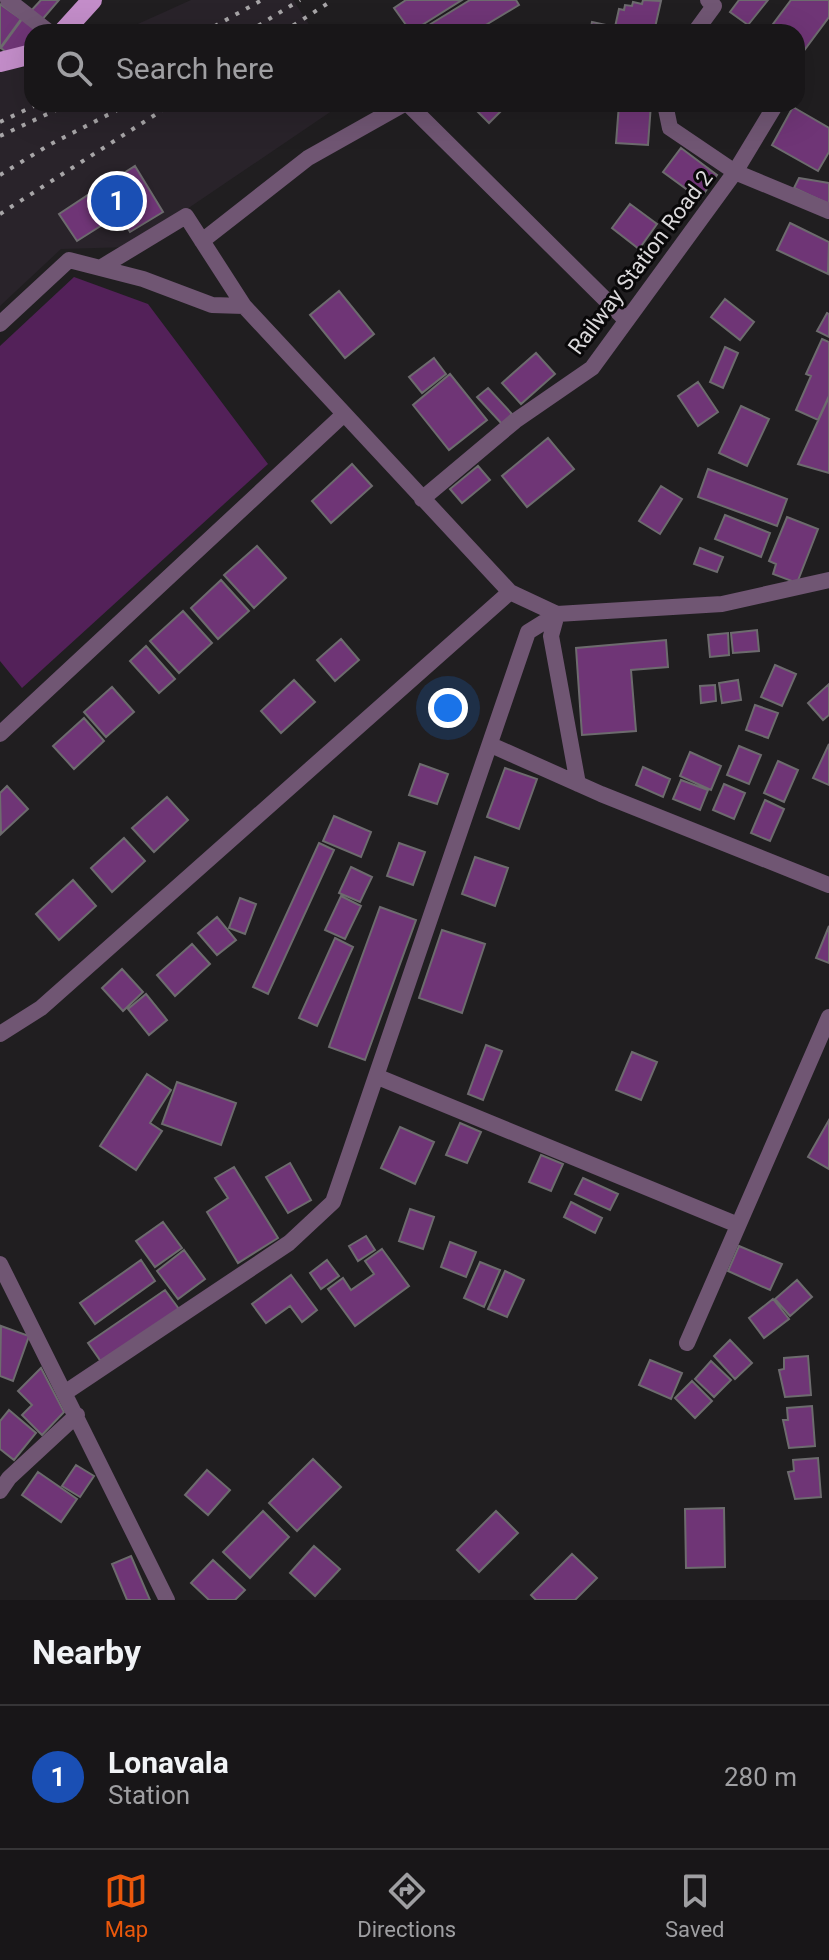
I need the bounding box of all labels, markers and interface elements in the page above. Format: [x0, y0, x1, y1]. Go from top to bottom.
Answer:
search box [24, 24, 805, 112]
icon: search [52, 46, 96, 90]
text: Search here [116, 51, 274, 86]
street label: Railway Station Road 2 [563, 165, 718, 359]
pin: 1 [91, 171, 143, 231]
your location [428, 688, 468, 728]
text: Nearby [32, 1632, 141, 1672]
text: Lonavala [108, 1745, 229, 1780]
text: 1 [51, 1762, 65, 1792]
text: 280 m [724, 1762, 797, 1792]
text: Station [108, 1780, 190, 1810]
tab: Map [104, 1869, 148, 1942]
tab: Directions [357, 1869, 456, 1942]
tab: Saved [665, 1869, 725, 1942]

